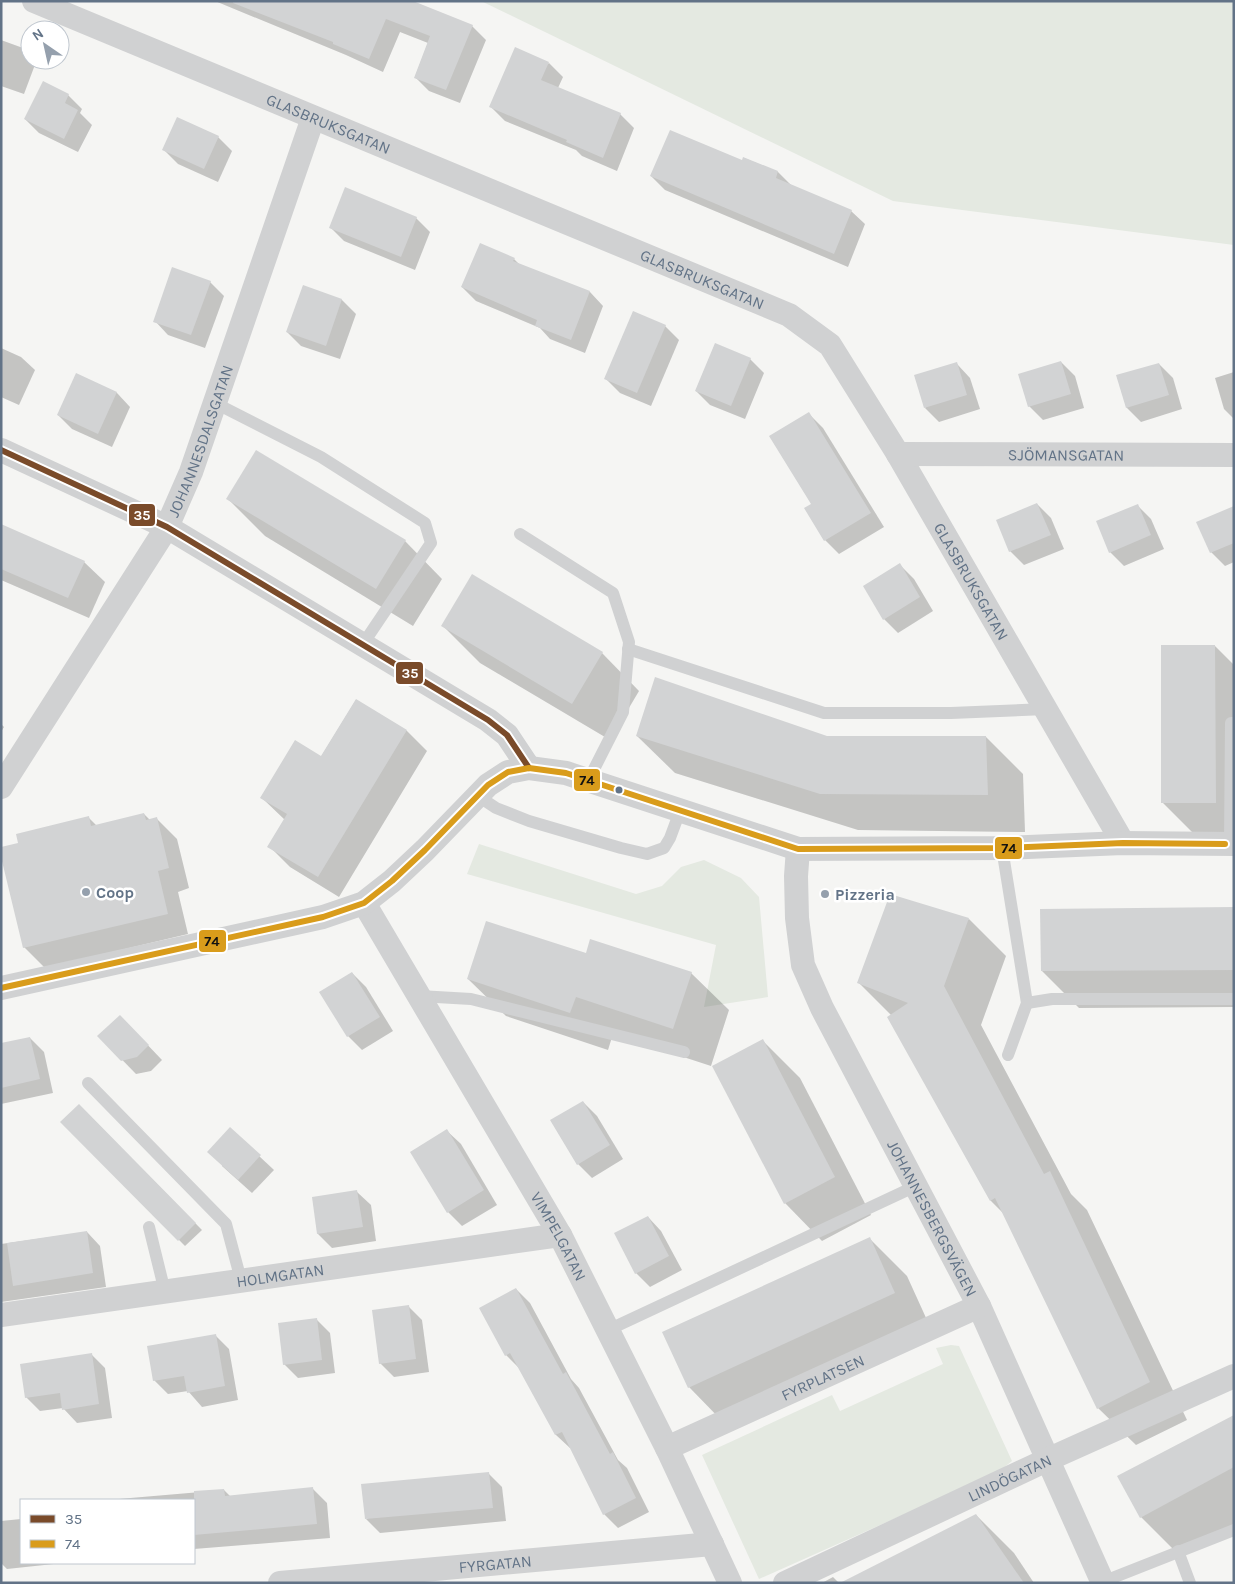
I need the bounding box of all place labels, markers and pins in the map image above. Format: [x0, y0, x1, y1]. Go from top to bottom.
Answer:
unlabelled marker [614, 785, 624, 795]
place label: Coop [96, 883, 134, 902]
place label: Pizzeria [835, 885, 895, 904]
marker: Coop [80, 886, 92, 898]
marker: Pizzeria [819, 888, 831, 900]

